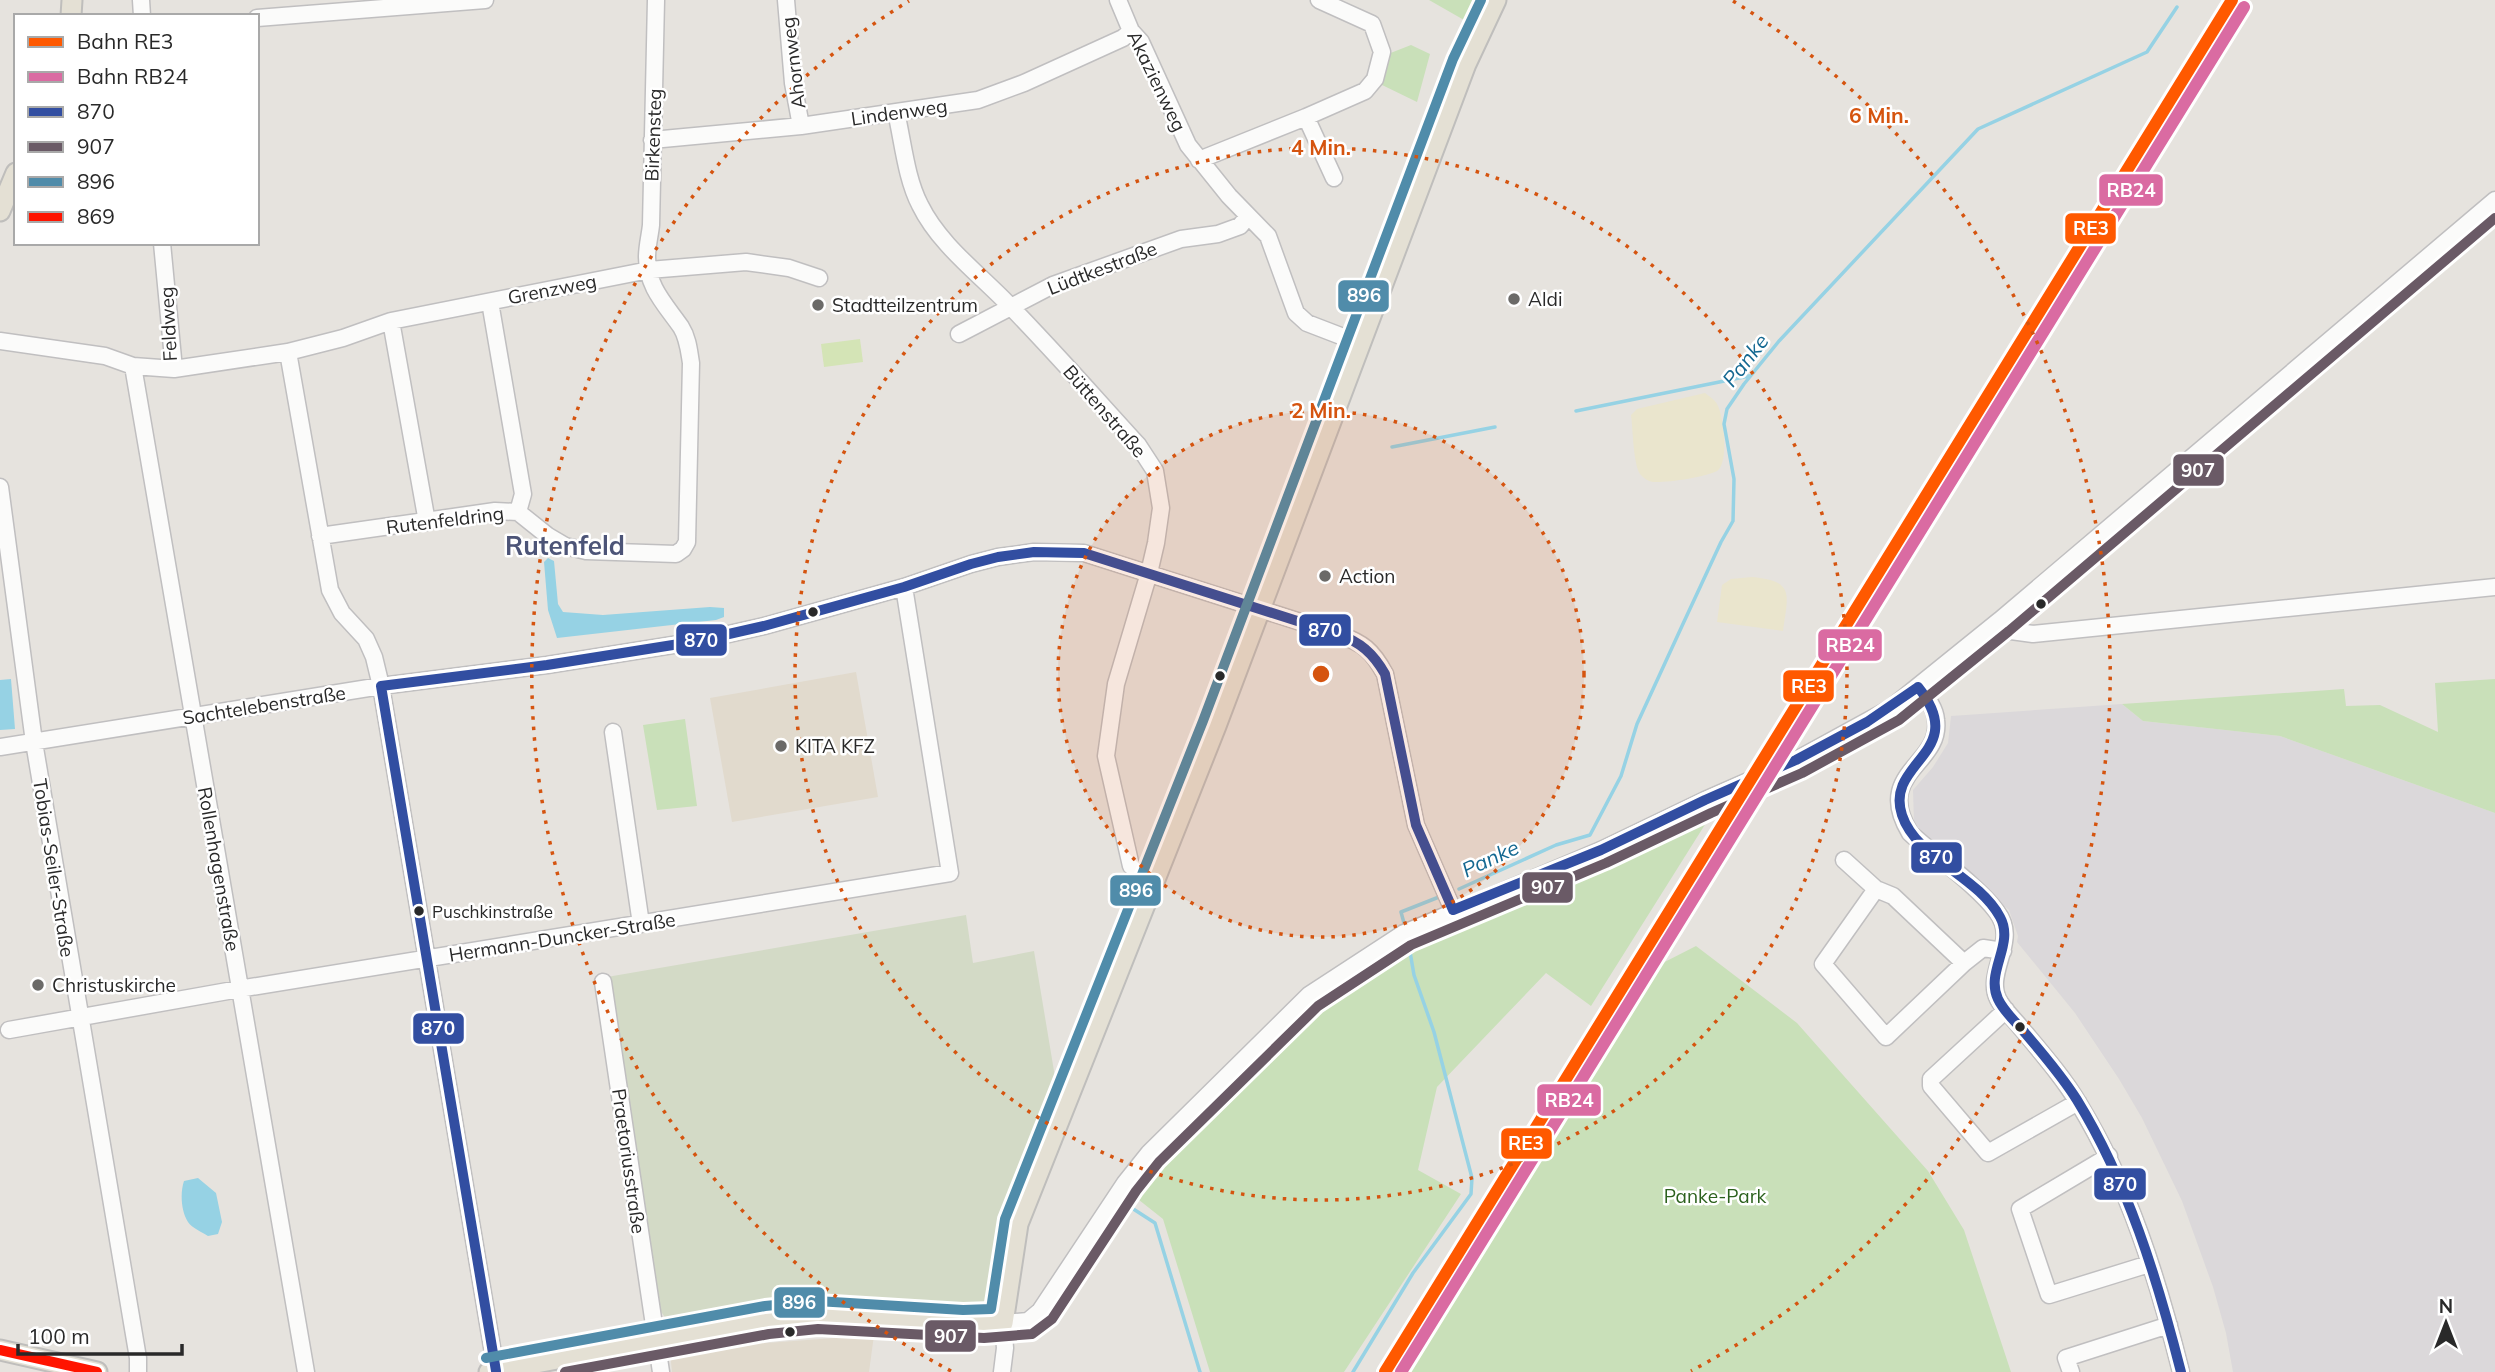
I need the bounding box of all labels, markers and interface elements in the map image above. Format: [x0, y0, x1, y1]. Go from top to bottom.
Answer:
legend [14, 14, 259, 245]
street label: Ahornweg [775, 16, 811, 110]
street label: Akazienweg [1122, 27, 1192, 135]
text: Bahn RE3 [77, 28, 173, 54]
text: Bahn RB24 [77, 63, 188, 89]
street label: Birkensteg [639, 88, 667, 182]
street label: Lindenweg [849, 93, 949, 131]
text: 870 [77, 98, 115, 124]
text: 6 Min. [1849, 102, 1909, 128]
text: 907 [77, 133, 115, 159]
text: 4 Min. [1291, 134, 1351, 160]
text: 896 [77, 168, 115, 194]
line badge: RB24 [2098, 173, 2164, 207]
text: RB24 [2106, 178, 2156, 202]
text: 869 [77, 203, 115, 229]
line badge: RE3 [2064, 212, 2117, 245]
text: RE3 [2073, 216, 2109, 240]
street label: Lüdtkestraße [1044, 236, 1160, 300]
street label: Grenzweg [506, 269, 598, 309]
line badge: 896 [1337, 279, 1390, 313]
text: 896 [1347, 283, 1381, 307]
street label: Feldweg [154, 286, 182, 362]
place label: Aldi [1528, 287, 1562, 311]
marker: Aldi [1506, 291, 1522, 307]
place label: Stadtteilzentrum [832, 293, 978, 317]
marker: Stadtteilzentrum [810, 297, 826, 313]
water label: Panke [1716, 328, 1774, 392]
street label: Büttenstraße [1058, 360, 1152, 462]
text: 2 Min. [1291, 397, 1351, 423]
line badge: 907 [2172, 453, 2225, 487]
text: 907 [2181, 458, 2215, 482]
street label: Rutenfeldring [385, 501, 505, 539]
district label: Rutenfeld [505, 529, 625, 562]
place label: Action [1339, 564, 1395, 588]
marker: Action [1317, 568, 1333, 584]
unlabelled marker [2034, 597, 2048, 611]
unlabelled marker [806, 605, 820, 619]
line badge: 870 [1298, 613, 1352, 647]
text: 870 [1308, 618, 1342, 642]
line badge: 870 [675, 623, 728, 657]
text: 870 [684, 628, 718, 652]
line badge: RB24 [1817, 628, 1883, 662]
text: RB24 [1825, 633, 1875, 657]
centre of rings [1309, 662, 1333, 686]
unlabelled marker [1213, 669, 1227, 683]
line badge: RE3 [1782, 669, 1835, 703]
text: RE3 [1791, 674, 1827, 698]
street label: Sachtelebenstraße [181, 680, 347, 730]
place label: KITA KFZ [795, 734, 875, 758]
marker: KITA KFZ [773, 738, 789, 754]
street label: Tobias-Seiler-Straße [28, 777, 80, 959]
street label: Rollenhagenstraße [193, 785, 245, 953]
water label: Panke [1457, 834, 1523, 882]
line badge: 870 [1910, 841, 1963, 874]
text: 870 [1919, 845, 1953, 869]
line badge: 907 [1521, 871, 1574, 904]
line badge: 896 [1109, 874, 1162, 907]
text: 907 [1531, 875, 1565, 899]
text: 896 [1119, 878, 1153, 902]
place label: Puschkinstraße [432, 901, 553, 922]
marker: Puschkinstraße [412, 904, 426, 918]
street label: Hermann-Duncker-Straße [447, 907, 677, 967]
place label: Christuskirche [52, 973, 176, 997]
marker: Christuskirche [30, 977, 46, 993]
line badge: 870 [412, 1012, 465, 1045]
text: 870 [421, 1016, 455, 1040]
unlabelled marker [2013, 1020, 2027, 1034]
line badge: RB24 [1536, 1083, 1602, 1117]
street label: Praetoriusstraße [607, 1087, 651, 1235]
text: RB24 [1544, 1088, 1594, 1112]
line badge: RE3 [1500, 1127, 1553, 1160]
text: RE3 [1508, 1131, 1544, 1155]
line badge: 870 [2093, 1167, 2147, 1201]
text: 870 [2103, 1172, 2137, 1196]
park label: Panke-Park [1664, 1184, 1767, 1208]
line badge: 896 [773, 1286, 826, 1319]
north arrow [2411, 1288, 2481, 1358]
text: 896 [782, 1290, 816, 1314]
text: N [2439, 1294, 2453, 1318]
scale bar [18, 1312, 182, 1356]
line badge: 907 [924, 1319, 977, 1353]
text: 100 m [28, 1323, 90, 1349]
text: 907 [934, 1324, 968, 1348]
unlabelled marker [783, 1325, 797, 1339]

